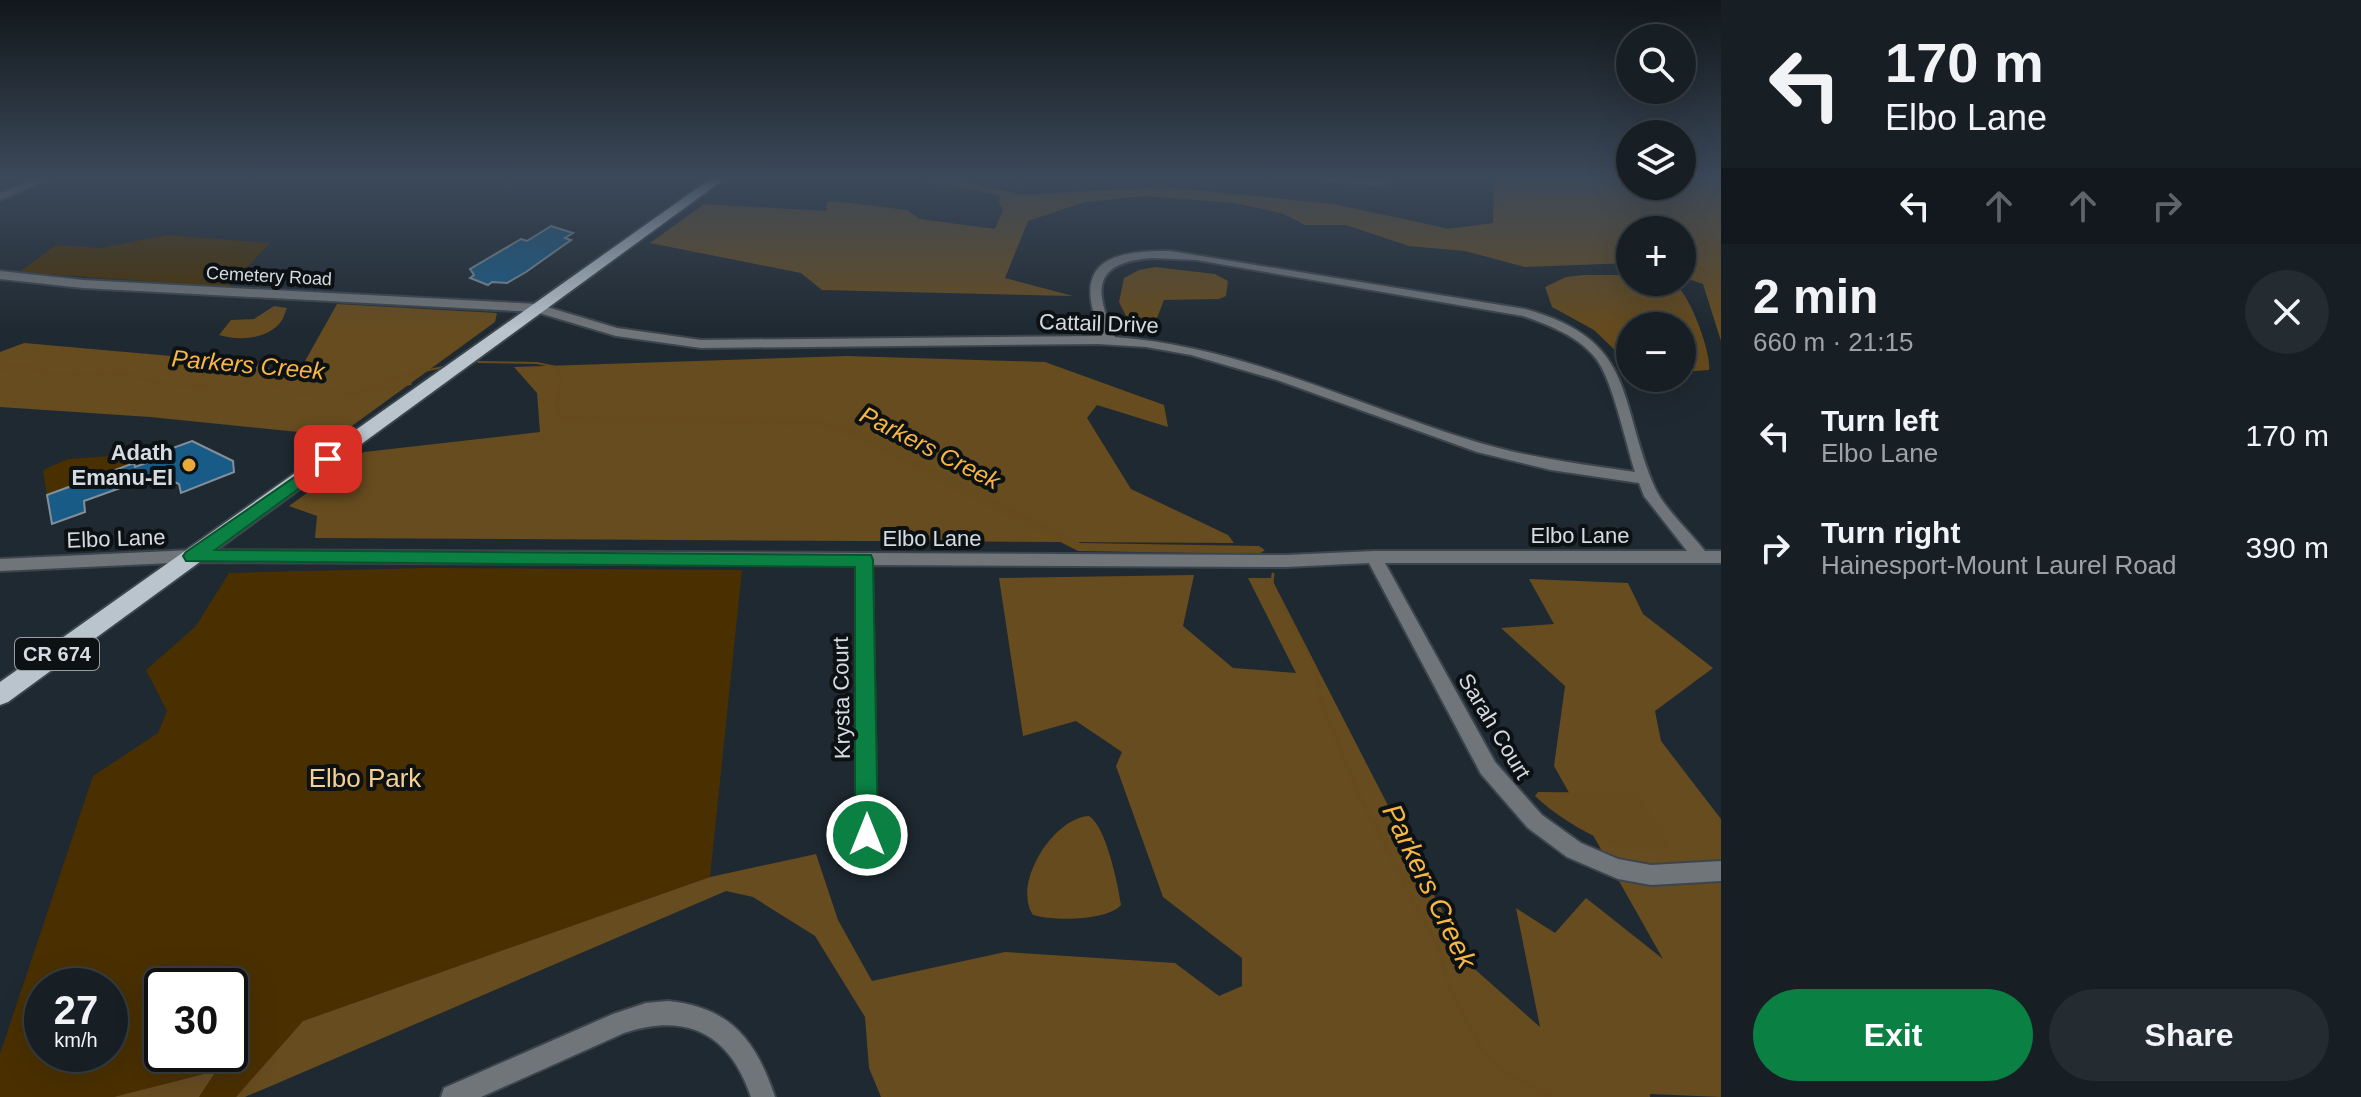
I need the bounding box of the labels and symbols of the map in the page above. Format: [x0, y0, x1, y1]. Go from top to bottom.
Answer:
street label: Cemetery Road [206, 263, 332, 289]
street label: Cattail Drive [1039, 309, 1159, 338]
water label: Parkers Creek [170, 344, 328, 385]
water label: Parkers Creek [856, 401, 1006, 495]
pin [294, 425, 362, 493]
place label: Adath Emanu-El [72, 440, 173, 490]
marker: Adath Emanu-El [180, 456, 198, 474]
street label: Elbo Lane [1530, 523, 1630, 548]
street label: Elbo Lane [66, 524, 166, 553]
street label: Elbo Lane [882, 526, 982, 551]
street label: Krysta Court [828, 637, 855, 759]
road number: CR 674 [15, 638, 99, 670]
street label: Sarah Court [1453, 669, 1536, 784]
park label: Elbo Park [309, 763, 422, 793]
position arrow [825, 793, 909, 877]
water label: Parkers Creek [1376, 799, 1484, 975]
speed limit sign: 30 [144, 968, 248, 1072]

